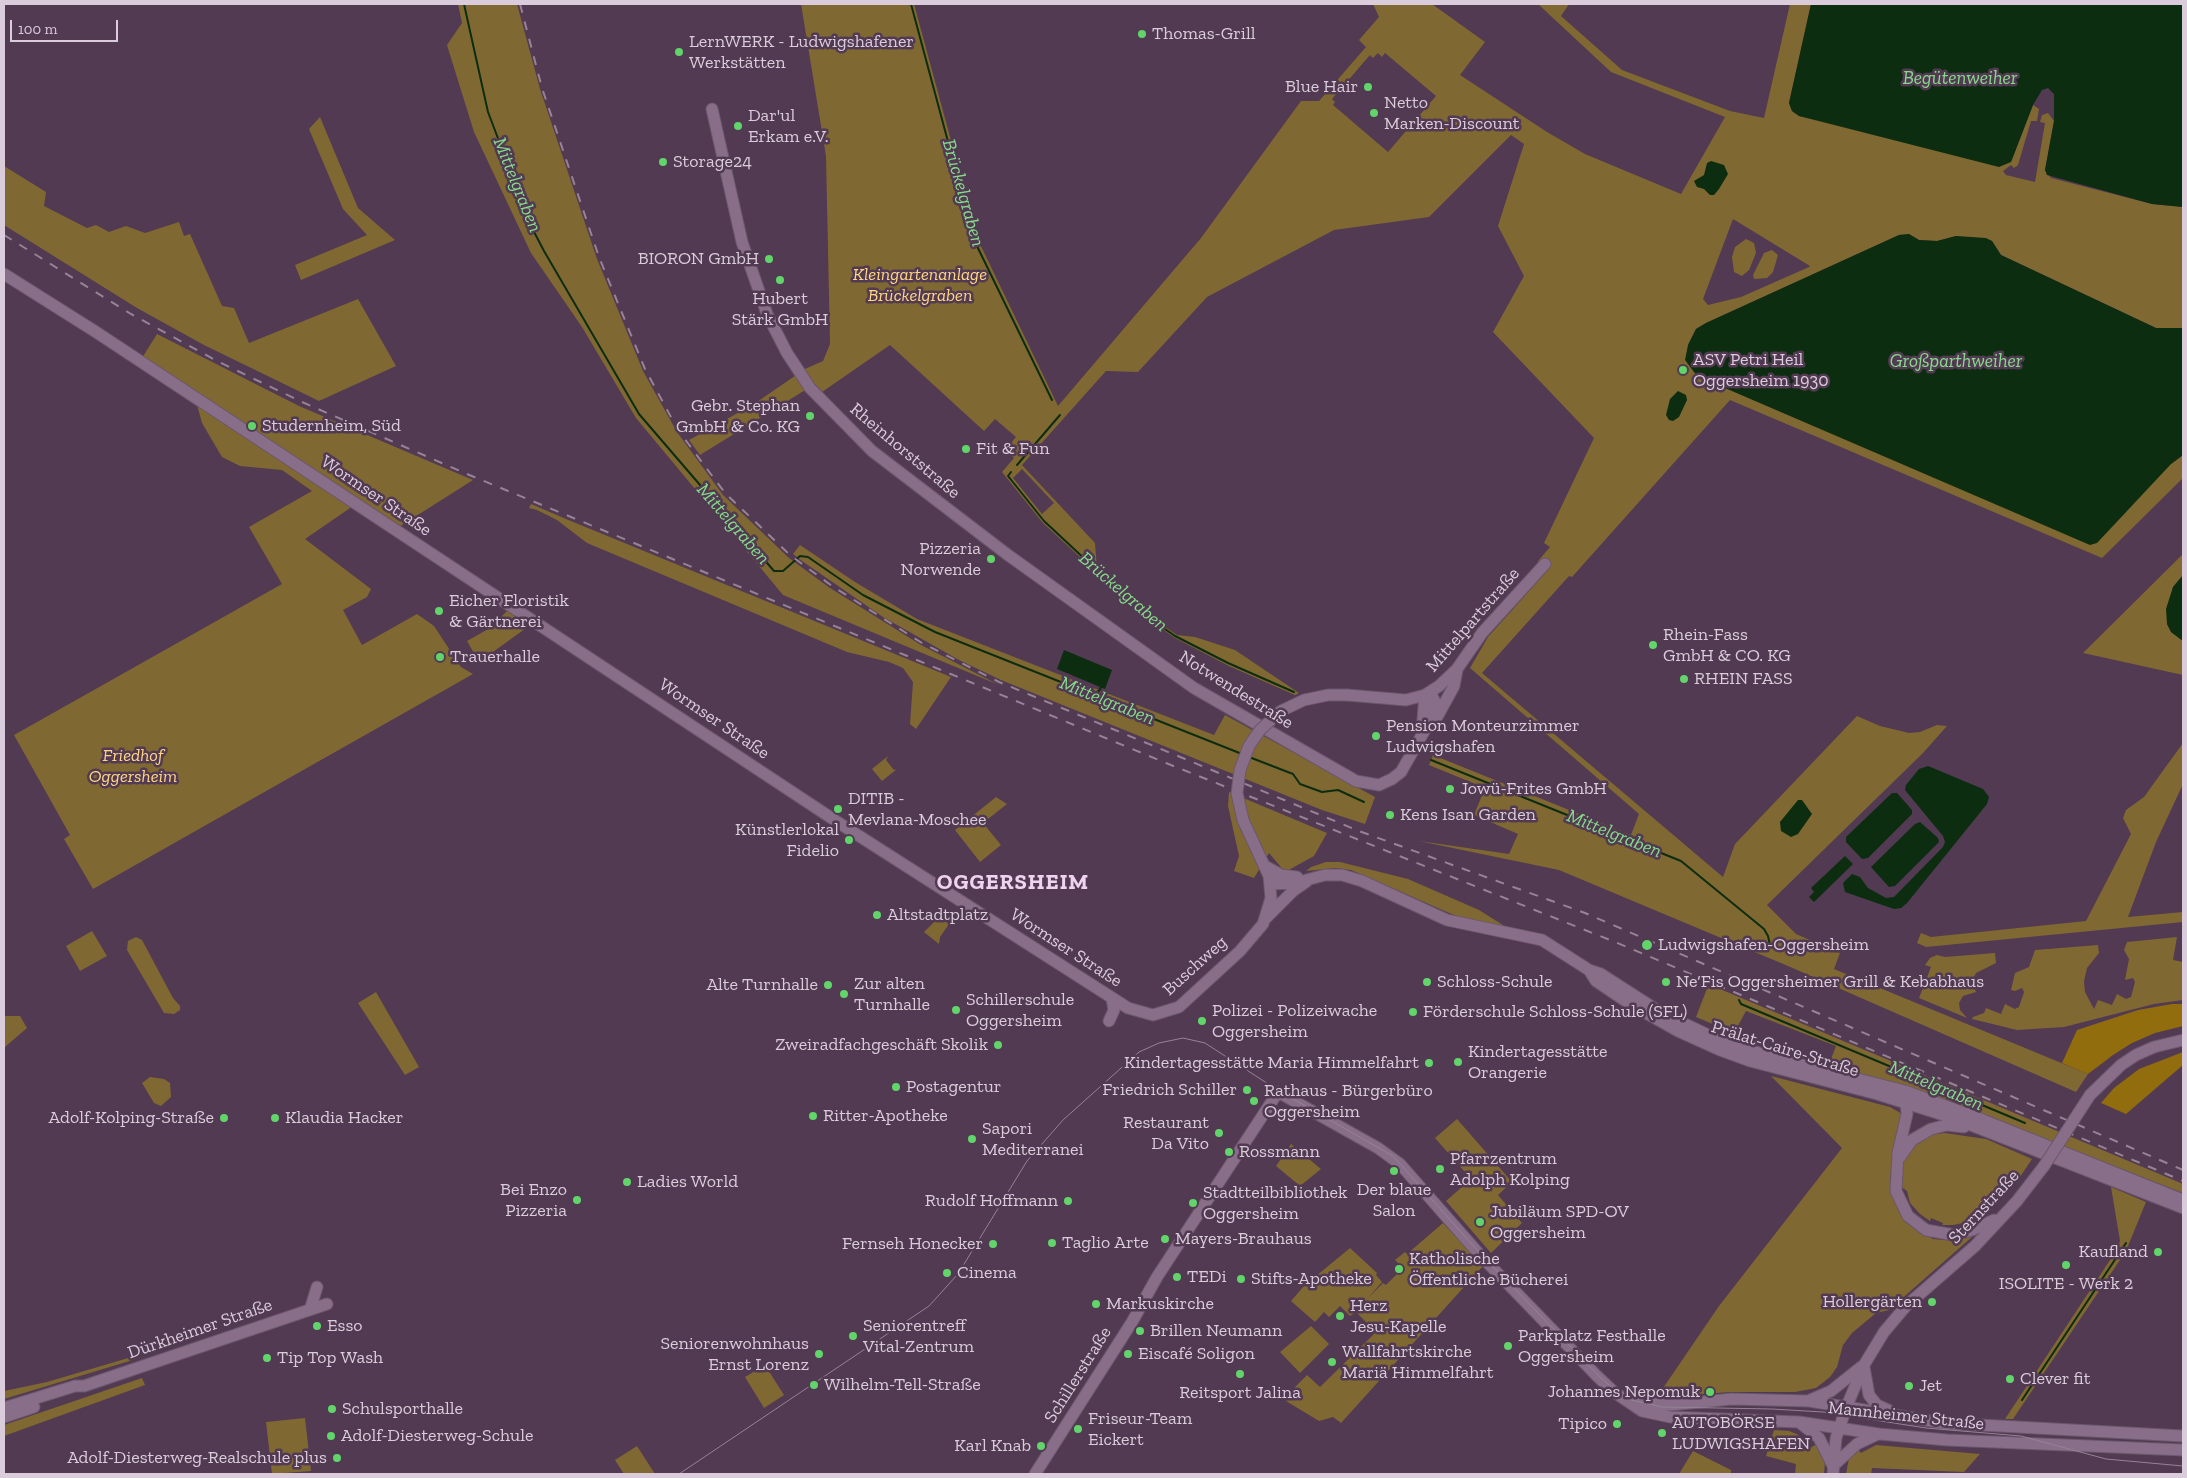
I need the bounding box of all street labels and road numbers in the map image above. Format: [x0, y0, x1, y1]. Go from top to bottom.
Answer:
street label: Rheinhorststraße [845, 399, 965, 503]
street label: Wormser Straße [316, 451, 436, 541]
street label: Mittelpartstraße [1422, 563, 1524, 677]
street label: Notwendestraße [1175, 646, 1297, 734]
street label: Wormser Straße [654, 674, 774, 764]
street label: Wormser Straße [1006, 904, 1126, 992]
street label: Buschweg [1158, 932, 1232, 1000]
street label: Prälat-Caire-Straße [1709, 1016, 1861, 1082]
street label: Sternstraße [1944, 1165, 2024, 1249]
street label: Dürkheimer Straße [125, 1294, 275, 1364]
street label: Schillerstraße [1040, 1323, 1116, 1427]
street label: Mannheimer Straße [1827, 1397, 1985, 1435]

